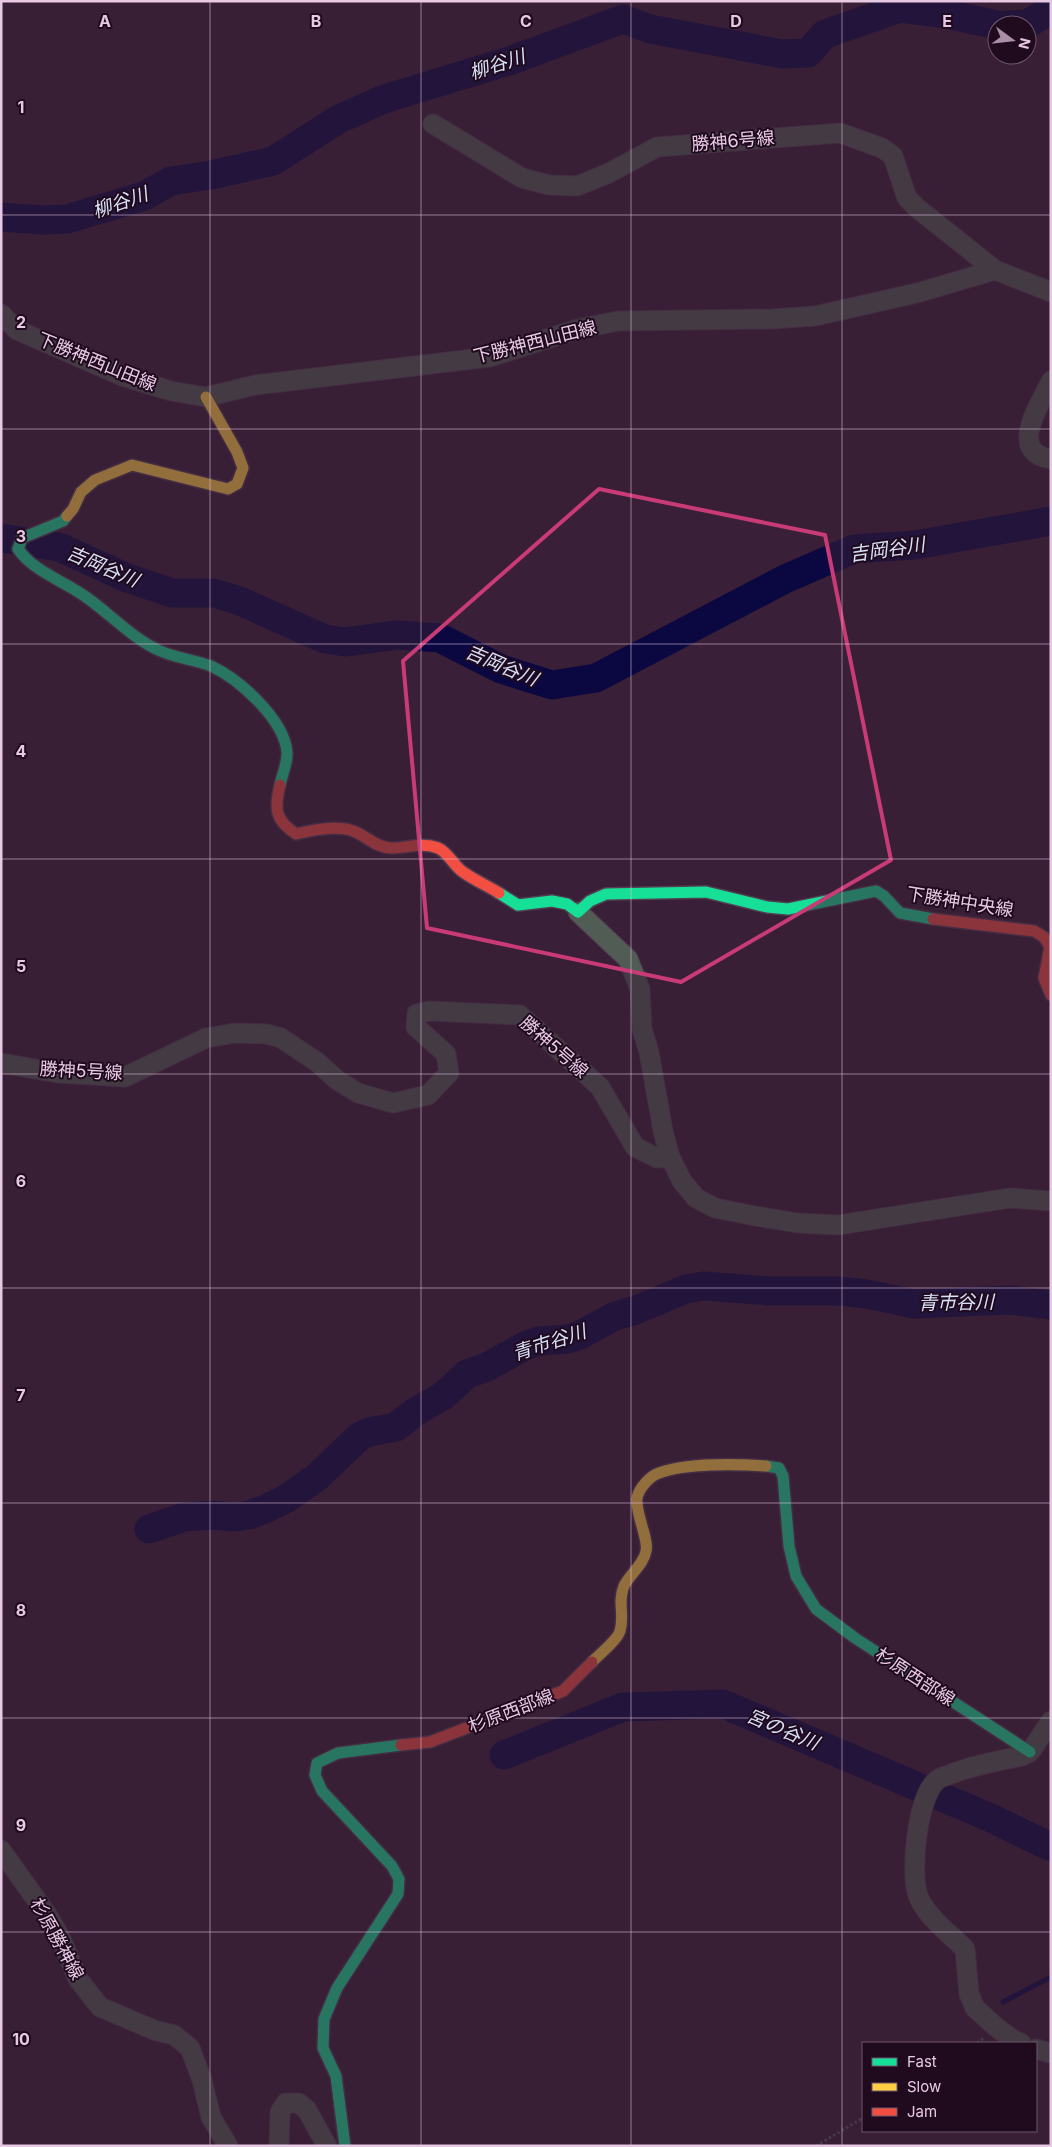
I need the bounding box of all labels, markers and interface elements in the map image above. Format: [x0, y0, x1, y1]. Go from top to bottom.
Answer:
text: A [99, 11, 111, 31]
text: B [311, 11, 321, 31]
text: C [520, 11, 532, 31]
text: D [730, 11, 742, 31]
text: E [942, 11, 952, 31]
north arrow [987, 15, 1037, 65]
text: N [1015, 36, 1035, 51]
water label: 柳谷川 [466, 44, 530, 84]
text: 1 [18, 97, 24, 117]
street label: 勝神6号線 [691, 126, 775, 155]
water label: 柳谷川 [89, 182, 153, 223]
text: 2 [16, 312, 26, 332]
street label: 下勝神西山田線 [471, 316, 599, 367]
street label: 下勝神西山田線 [35, 328, 160, 395]
text: 3 [16, 526, 26, 546]
water label: 吉岡谷川 [848, 533, 928, 566]
water label: 吉岡谷川 [63, 541, 144, 593]
water label: 吉岡谷川 [462, 640, 543, 692]
text: 4 [16, 741, 27, 761]
street label: 下勝神中央線 [905, 883, 1015, 920]
text: 5 [16, 956, 26, 976]
street label: 勝神5号線 [516, 1011, 593, 1082]
street label: 勝神5号線 [39, 1058, 123, 1083]
text: 6 [16, 1171, 26, 1191]
water label: 青市谷川 [918, 1290, 996, 1315]
water label: 青市谷川 [509, 1319, 591, 1365]
text: 7 [16, 1385, 26, 1405]
text: 8 [16, 1600, 26, 1620]
street label: 杉原西部線 [872, 1643, 959, 1710]
street label: 杉原西部線 [465, 1685, 557, 1736]
water label: 宮の谷川 [743, 1704, 824, 1756]
text: 9 [16, 1815, 26, 1835]
street label: 杉原勝神線 [26, 1894, 88, 1983]
text: 10 [12, 2029, 30, 2049]
legend [862, 2042, 1037, 2132]
text: Fast [907, 2052, 937, 2071]
text: Slow [907, 2077, 941, 2096]
text: Jam [907, 2102, 937, 2121]

